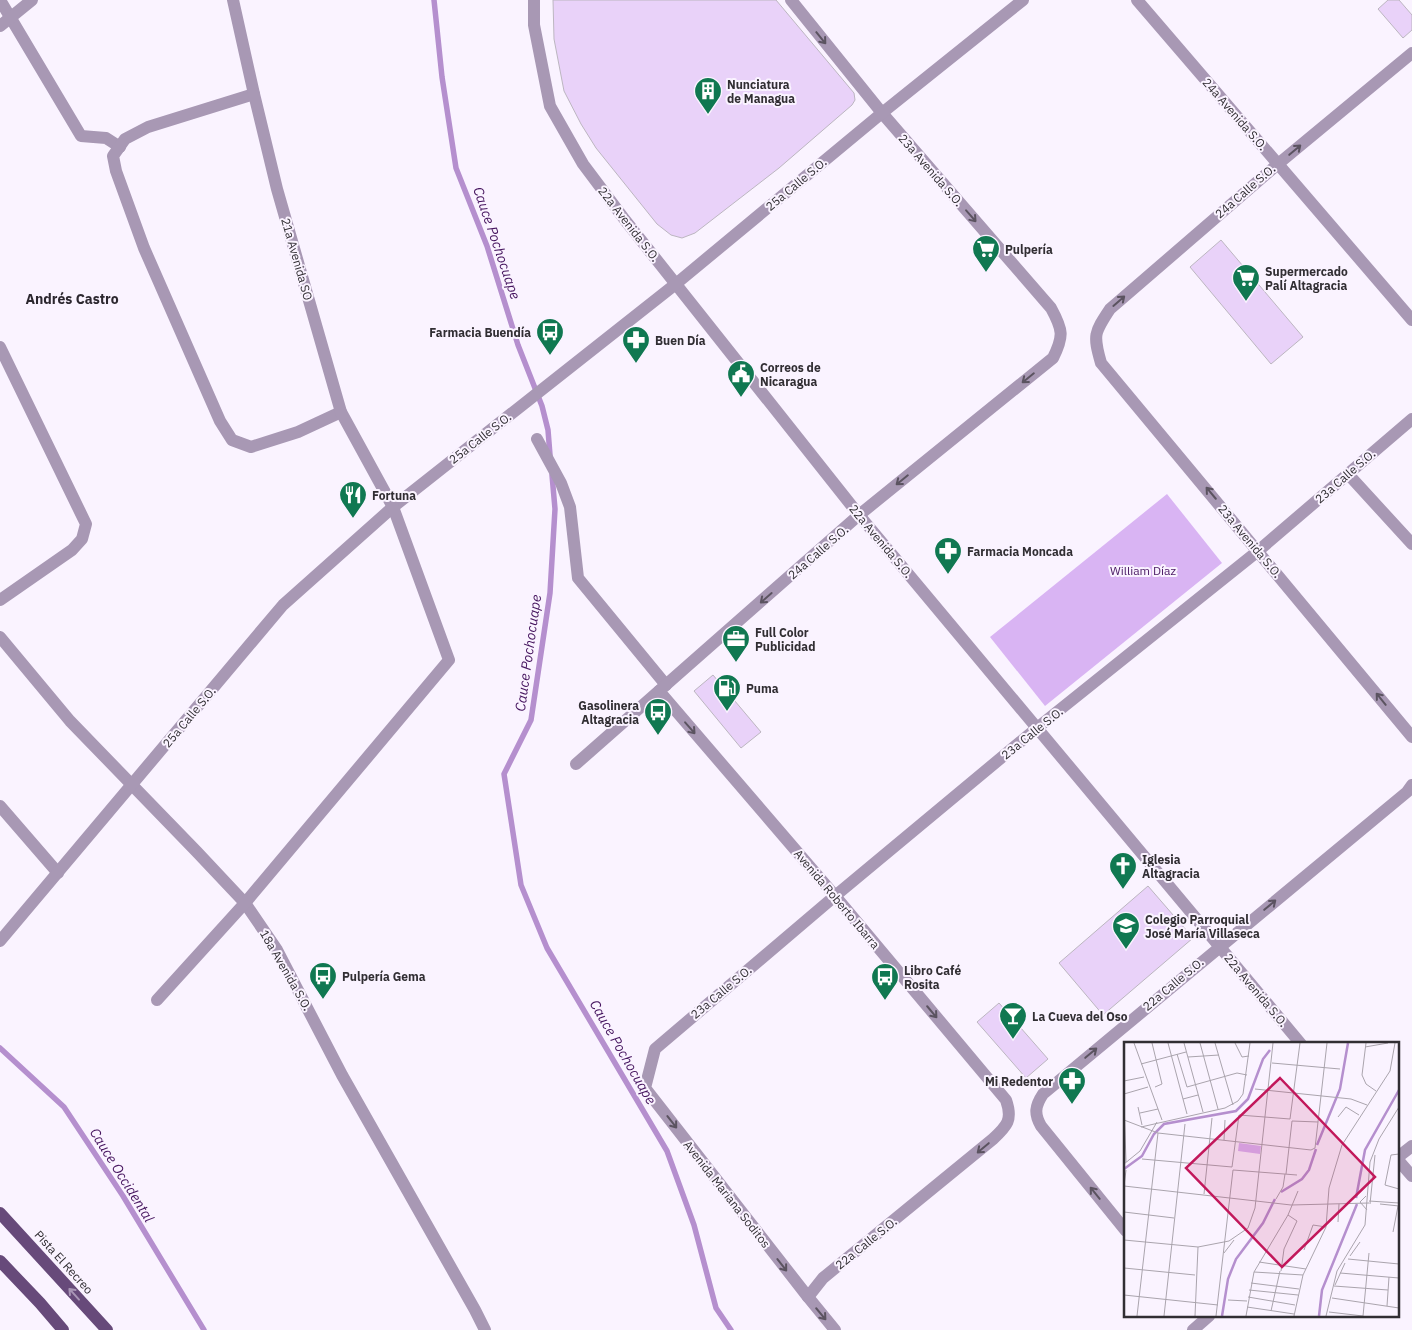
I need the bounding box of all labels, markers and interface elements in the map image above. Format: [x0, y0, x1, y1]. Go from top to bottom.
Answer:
one-way arrow [816, 31, 827, 44]
street label: 24a Avenida S.O. [1200, 75, 1270, 153]
building icon: Nunciatura de Managua [693, 76, 723, 115]
place label: Nunciatura de Managua [727, 77, 795, 106]
street label: 23a Avenida S.O. [896, 131, 966, 209]
one-way arrow [1288, 144, 1301, 155]
street label: 25a Calle S.O. [763, 154, 829, 214]
street label: 24a Calle S.O. [1212, 161, 1278, 221]
water label: Cauce Pochocuape [469, 184, 525, 302]
street label: 22a Avenida S.O. [595, 184, 663, 264]
one-way arrow [965, 209, 976, 222]
street label: 21a Avenida SO [278, 216, 316, 302]
supermarket icon: Pulpería [971, 234, 1001, 273]
place label: Pulpería [1005, 242, 1053, 257]
supermarket icon: Supermercado Palí Altagracia [1231, 263, 1261, 302]
place label: Supermercado Palí Altagracia [1265, 264, 1348, 293]
district label: Andrés Castro [25, 290, 119, 308]
one-way arrow [1112, 296, 1125, 307]
bus stop icon: Farmacia Buendía [535, 317, 565, 356]
place label: Farmacia Buendía [429, 325, 531, 340]
pharmacy icon: Buen Día [621, 325, 651, 364]
place label: Buen Día [655, 333, 706, 348]
public building icon: Correos de Nicaragua [726, 359, 756, 398]
place label: Correos de Nicaragua [760, 360, 821, 389]
one-way arrow [1022, 372, 1035, 383]
street label: 25a Calle S.O. [446, 409, 514, 467]
street label: 23a Calle S.O. [1312, 446, 1378, 506]
one-way arrow [896, 475, 909, 486]
restaurant icon: Fortuna [338, 480, 368, 519]
one-way arrow [1205, 487, 1216, 500]
place label: Fortuna [372, 488, 416, 503]
street label: 22a Avenida S.O. [846, 501, 916, 581]
street label: 23a Avenida S.O. [1215, 501, 1285, 581]
street label: 24a Calle S.O. [785, 522, 851, 582]
pharmacy icon: Farmacia Moncada [933, 536, 963, 575]
place label: Farmacia Moncada [967, 544, 1073, 559]
park label: William Díaz [1110, 563, 1176, 578]
one-way arrow [759, 592, 772, 603]
water label: Cauce Pochocuape [511, 593, 545, 713]
office icon: Full Color Publicidad [721, 624, 751, 663]
place label: Full Color Publicidad [755, 625, 815, 654]
fuel station icon: Puma [712, 673, 742, 712]
place label: Puma [746, 681, 779, 696]
street label: 25a Calle S.O. [159, 684, 219, 750]
one-way arrow [1375, 693, 1387, 706]
bus stop icon: Gasolinera Altagracia [643, 697, 673, 736]
place label: Gasolinera Altagracia [578, 698, 639, 727]
street label: 23a Calle S.O. [998, 704, 1066, 762]
one-way arrow [685, 722, 696, 735]
street label: Avenida Roberto Ibarra [791, 846, 883, 952]
church icon: Iglesia Altagracia [1108, 851, 1138, 890]
place label: Iglesia Altagracia [1142, 852, 1200, 881]
one-way arrow [1263, 899, 1276, 910]
school or university icon: Colegio Parroquial José María Villaseca [1111, 911, 1141, 950]
place label: Colegio Parroquial José María Villaseca [1145, 912, 1260, 941]
street label: 18a Avenida S.O. [257, 927, 315, 1013]
street label: 22a Avenida S.O. [1221, 950, 1291, 1030]
street label: 22a Calle S.O. [1140, 954, 1206, 1014]
bus stop icon: Pulpería Gema [308, 961, 338, 1000]
street label: 23a Calle S.O. [688, 962, 754, 1022]
bus stop icon: Libro Café Rosita [870, 962, 900, 1001]
place label: Libro Café Rosita [904, 963, 961, 992]
place label: Pulpería Gema [342, 969, 426, 984]
water label: Cauce Pochocuape [586, 997, 660, 1107]
bar icon: La Cueva del Oso [998, 1001, 1028, 1040]
one-way arrow [926, 1005, 937, 1018]
place label: La Cueva del Oso [1032, 1009, 1128, 1024]
inset map [1124, 1042, 1400, 1318]
one-way arrow [1084, 1047, 1097, 1058]
pharmacy icon: Mi Redentor [1057, 1066, 1087, 1105]
place label: Mi Redentor [985, 1074, 1053, 1089]
one-way arrow [667, 1115, 677, 1129]
water label: Cauce Occidental [86, 1125, 158, 1226]
street label: Avenida Mariana Soditos [680, 1137, 774, 1251]
one-way arrow [976, 1142, 989, 1154]
one-way arrow [1090, 1187, 1101, 1200]
street label: 22a Calle S.O. [832, 1214, 900, 1272]
street label: Pista El Recreo [32, 1227, 97, 1297]
one-way arrow [777, 1258, 788, 1271]
one-way arrow [69, 1287, 80, 1300]
one-way arrow [816, 1307, 827, 1320]

